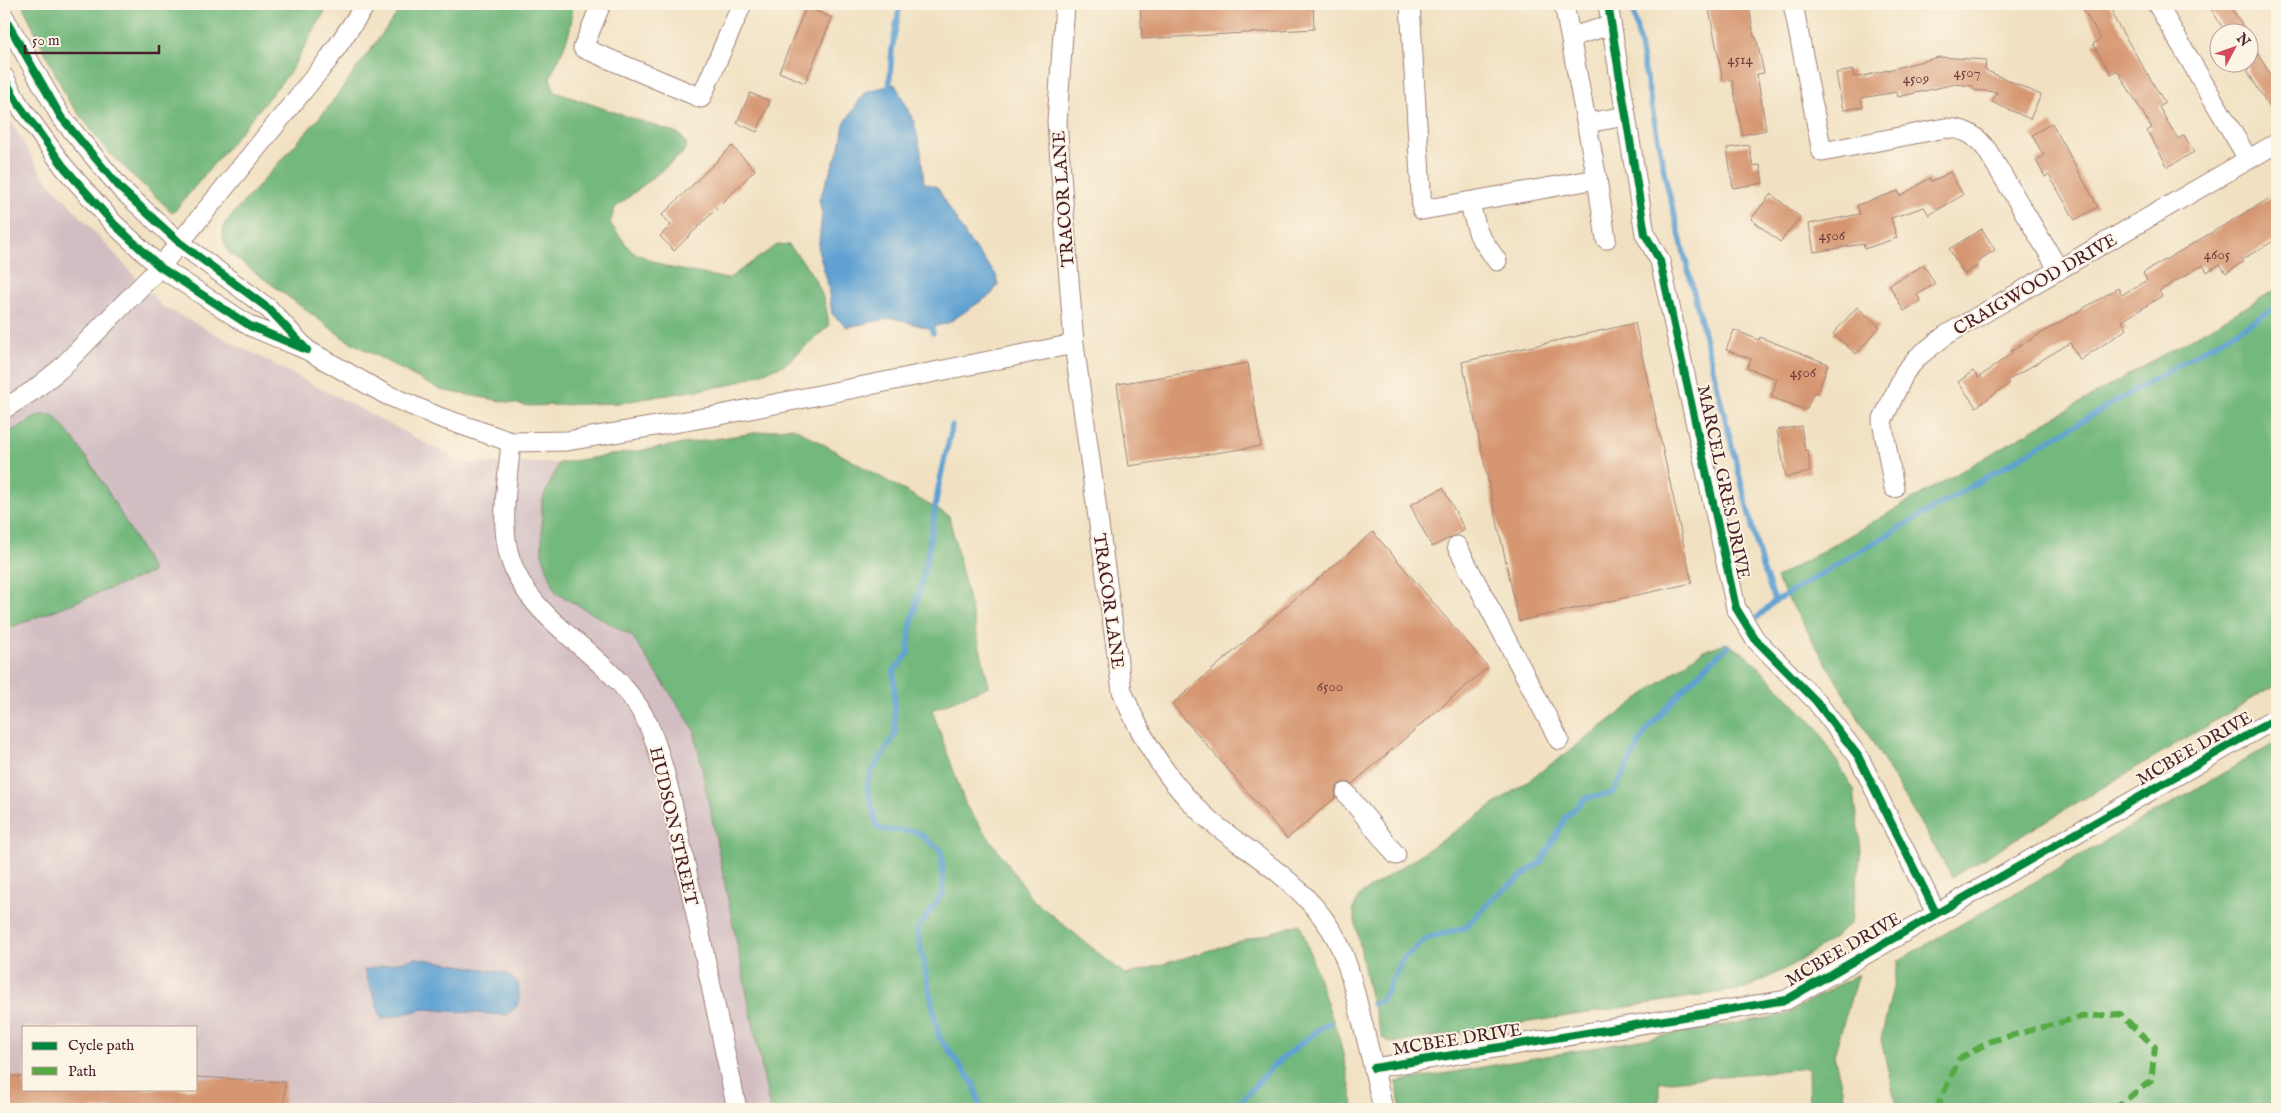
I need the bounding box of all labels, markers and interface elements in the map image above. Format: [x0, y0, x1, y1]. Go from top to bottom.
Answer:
scale bar [25, 22, 159, 54]
north arrow [2208, 22, 2258, 72]
text: N [2232, 29, 2254, 51]
text: 50 m [32, 31, 60, 50]
house number: 4514 [1727, 50, 1753, 69]
house number: 4507 [1953, 63, 1981, 82]
house number: 4509 [1903, 69, 1929, 88]
street label: TRACOR LANE [1048, 130, 1081, 268]
house number: 4506 [1819, 226, 1846, 245]
street label: CRAIGWOOD DRIVE [1950, 229, 2122, 342]
house number: 4605 [2204, 245, 2231, 264]
house number: 4506 [1790, 363, 1817, 382]
street label: MARCEL GRES DRIVE [1691, 383, 1754, 581]
street label: TRACOR LANE [1087, 532, 1128, 671]
house number: 6500 [1317, 677, 1343, 696]
street label: MCBEE DRIVE [2133, 707, 2257, 792]
street label: HUDSON STREET [643, 745, 702, 908]
street label: MCBEE DRIVE [1782, 908, 1906, 993]
street label: MCBEE DRIVE [1391, 1019, 1523, 1062]
legend [22, 1026, 198, 1090]
text: Cycle path [68, 1036, 134, 1055]
text: Path [68, 1062, 96, 1081]

